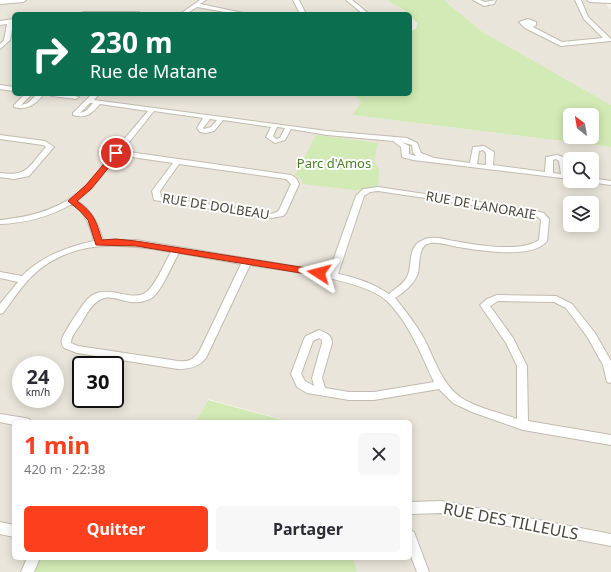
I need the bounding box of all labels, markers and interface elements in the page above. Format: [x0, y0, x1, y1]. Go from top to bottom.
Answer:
text: 230 m [90, 23, 173, 61]
icon: right [24, 28, 76, 80]
text: Rue de Matane [90, 59, 217, 83]
north arrow [563, 108, 599, 144]
map controls [563, 108, 599, 232]
pin [99, 136, 133, 170]
icon: arrive [105, 142, 127, 164]
button: search [563, 152, 599, 188]
park label: Parc d'Amos [297, 154, 371, 172]
street label: RUE DE LANORAIE [425, 186, 537, 224]
street label: RUE DE DOLBEAU [161, 189, 271, 223]
button: layers [563, 196, 599, 232]
position arrow [298, 252, 340, 294]
speed limit sign: 30 [72, 356, 124, 408]
text: 24 [27, 363, 49, 390]
text: km/h [26, 385, 50, 399]
text: 1 min [24, 428, 90, 461]
button: close [358, 433, 400, 475]
text: 420 m · 22:38 [24, 460, 105, 478]
street label: RUE DES TILLEULS [442, 497, 581, 545]
button: Quitter [24, 506, 208, 552]
button: Partager [216, 506, 400, 552]

